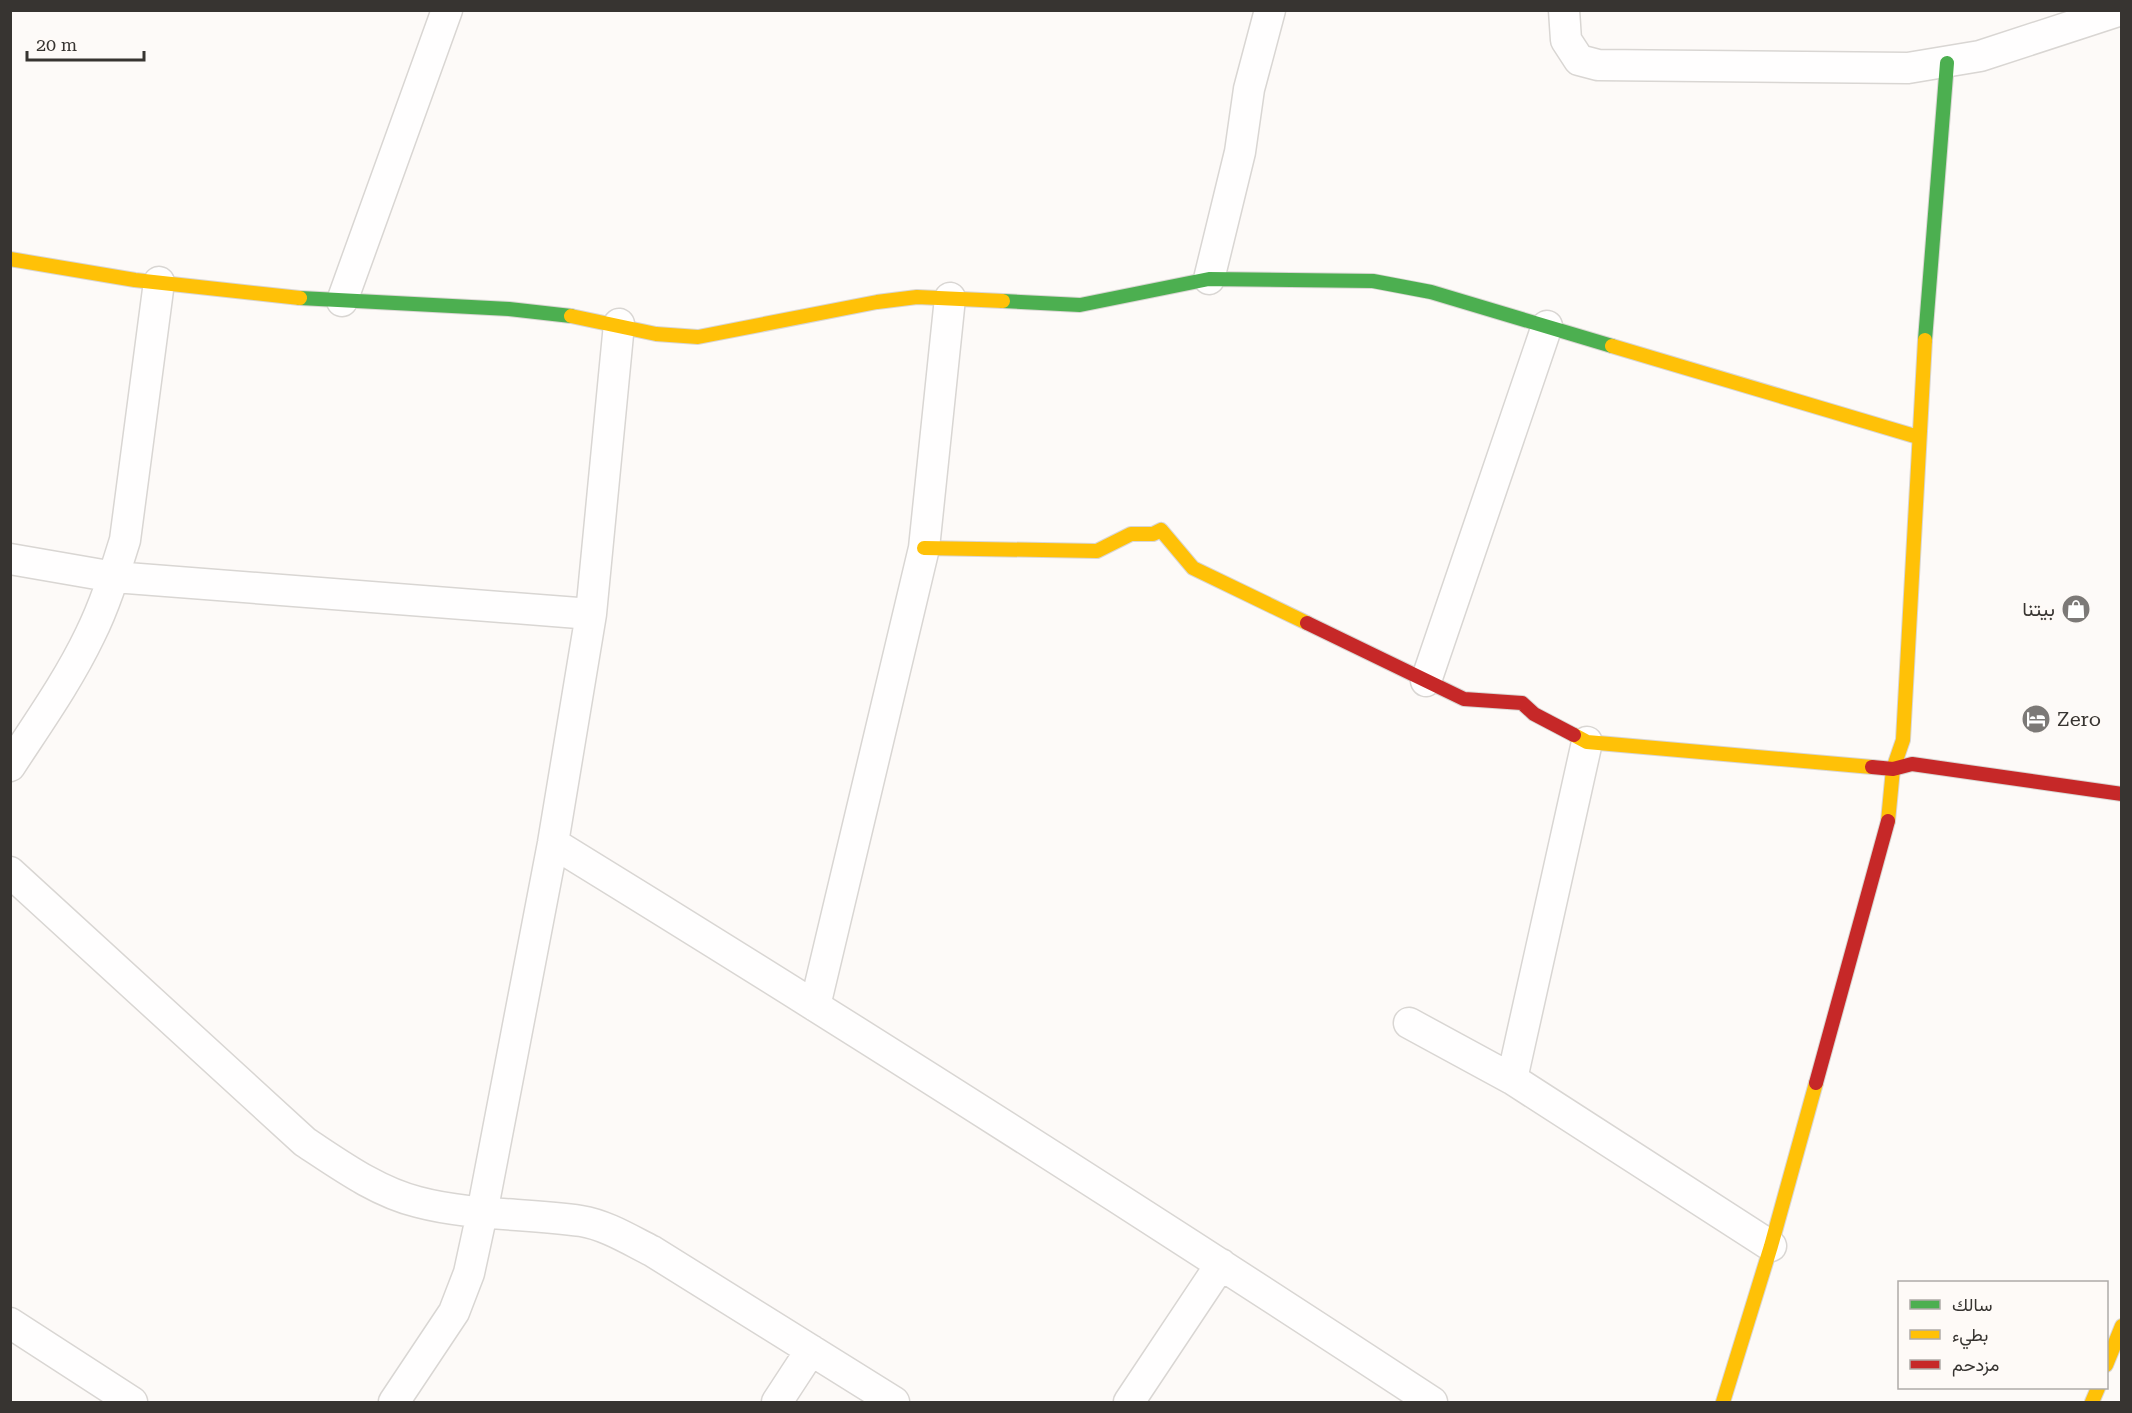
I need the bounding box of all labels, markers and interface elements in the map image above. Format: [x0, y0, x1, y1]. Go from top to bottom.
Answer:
scale bar [27, 24, 144, 62]
text: 20 m [36, 34, 77, 55]
shop icon: بيتنا [2060, 593, 2092, 625]
place label: بيتنا [2022, 597, 2055, 621]
hotel icon: Zero [2020, 703, 2052, 735]
place label: Zero [2057, 707, 2101, 731]
legend [1898, 1281, 2108, 1389]
text: سالك [1952, 1294, 1992, 1315]
text: بطيء [1952, 1324, 1988, 1350]
text: مزدحم [1952, 1354, 1999, 1377]

